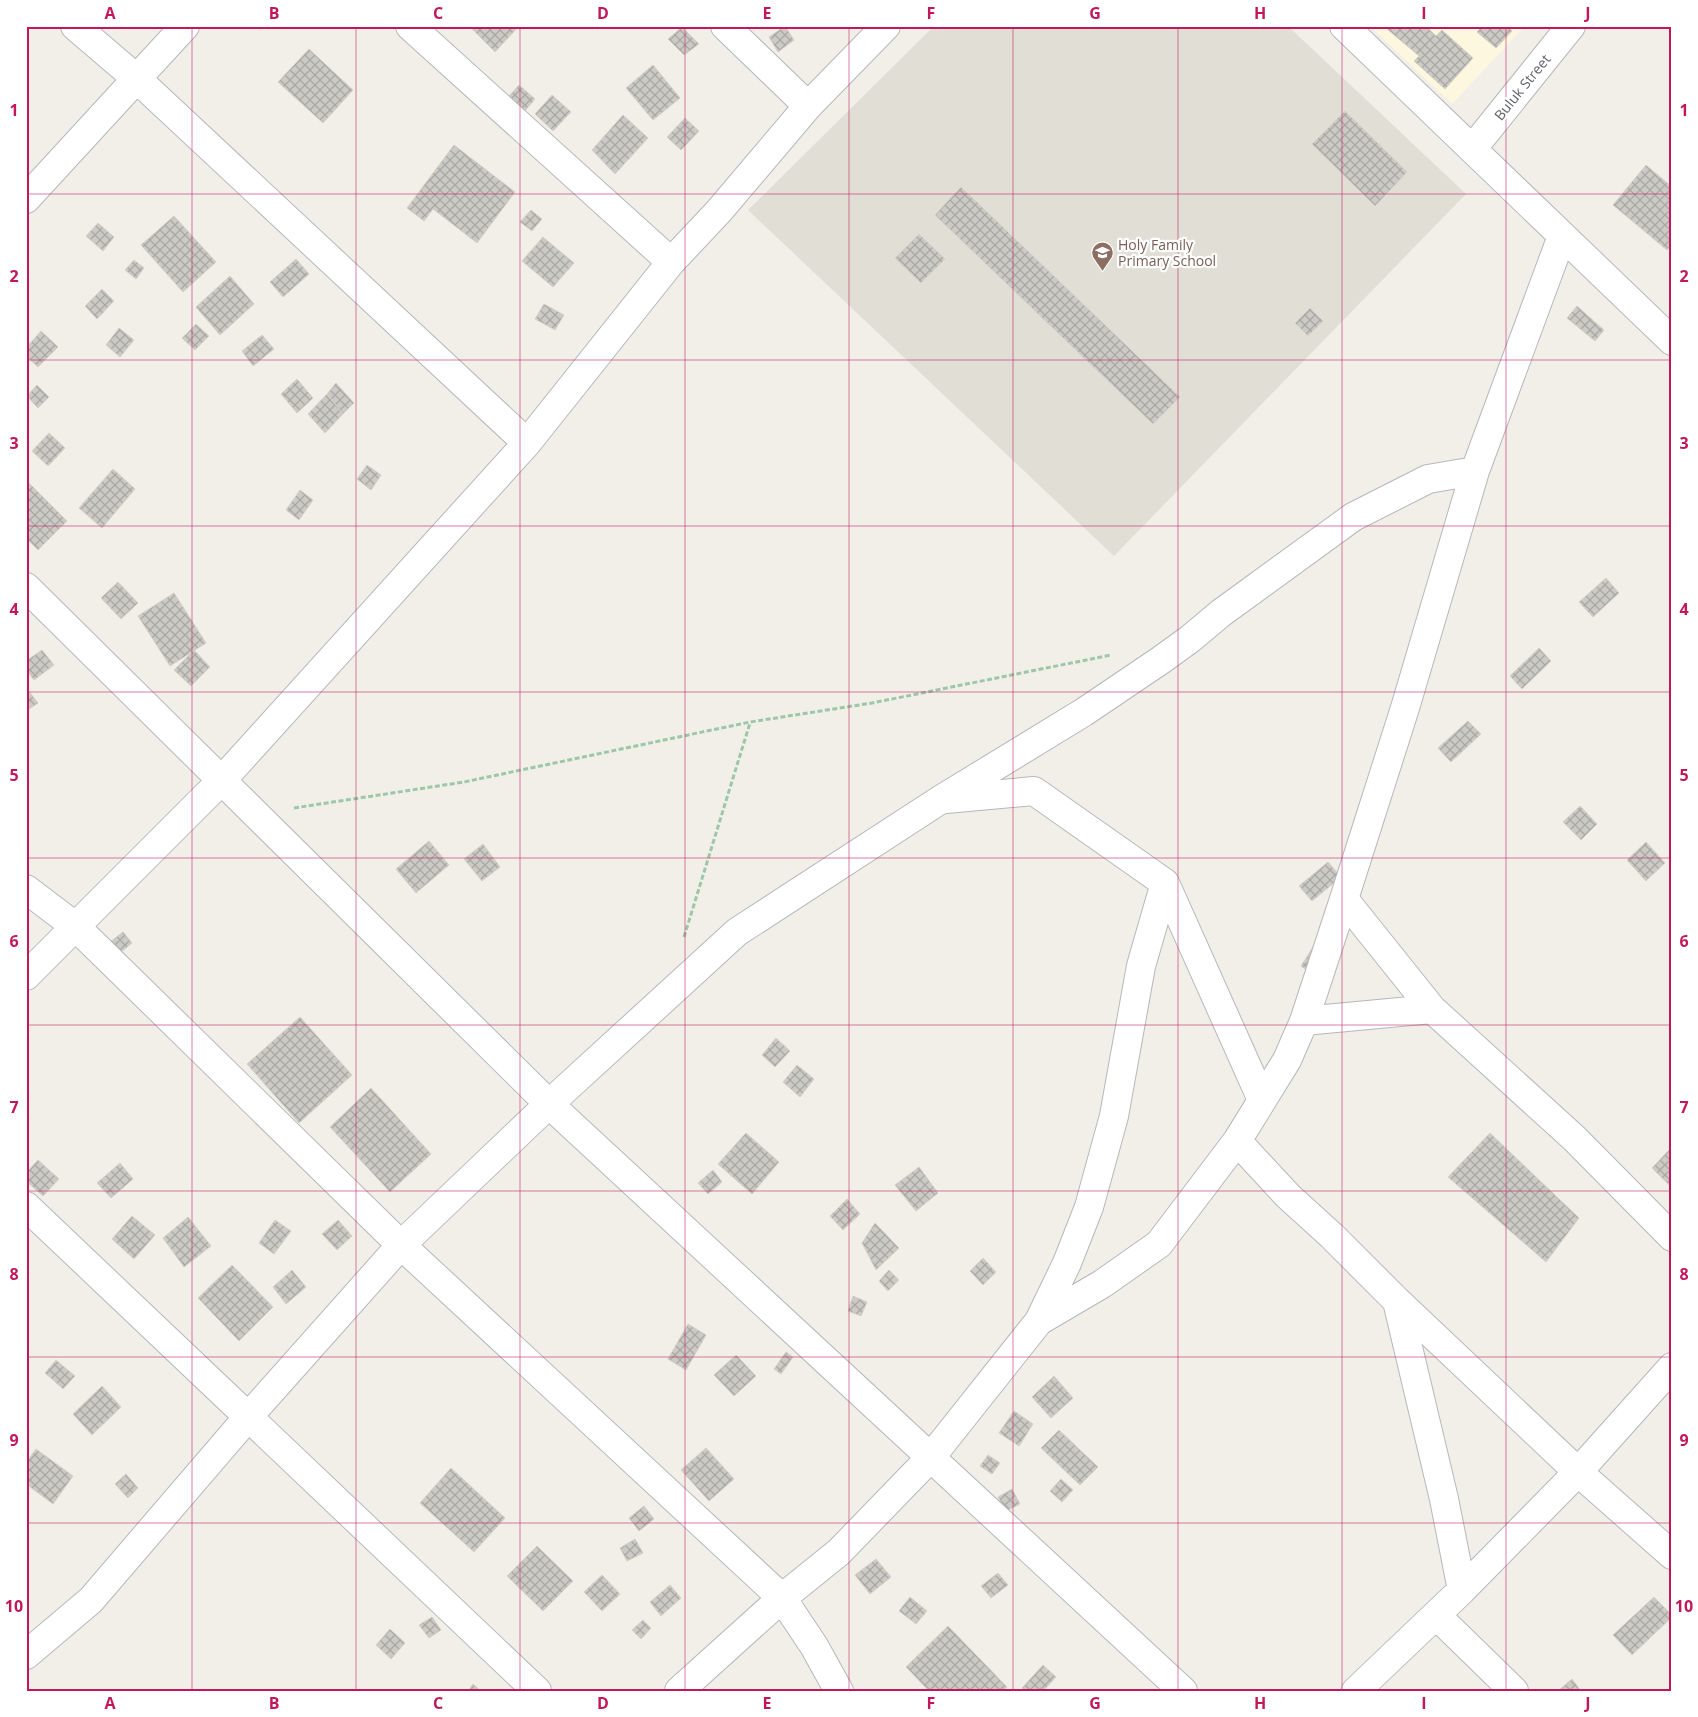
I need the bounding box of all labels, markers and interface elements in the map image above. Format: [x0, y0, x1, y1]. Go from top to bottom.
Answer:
text: A [104, 2, 116, 24]
text: B [269, 2, 279, 24]
text: C [433, 2, 443, 24]
text: D [597, 2, 609, 24]
text: E [763, 2, 772, 24]
text: F [927, 2, 935, 24]
text: G [1089, 2, 1101, 24]
text: H [1254, 2, 1266, 24]
text: I [1421, 2, 1427, 24]
text: J [1583, 2, 1591, 24]
street label: Buluk Street [1489, 50, 1555, 124]
text: 1 [9, 99, 19, 121]
text: 1 [1679, 99, 1689, 121]
place label: Holy Family Primary School [1118, 235, 1216, 270]
school or university icon: Holy Family Primary School [1090, 240, 1114, 271]
text: 2 [9, 265, 19, 287]
text: 2 [1679, 265, 1689, 287]
text: 3 [9, 432, 19, 454]
text: 3 [1679, 432, 1689, 454]
text: 4 [9, 598, 19, 620]
text: 4 [1679, 598, 1689, 620]
text: 5 [9, 764, 19, 786]
text: 5 [1679, 764, 1689, 786]
text: 6 [9, 930, 19, 952]
text: 6 [1679, 930, 1689, 952]
text: 7 [9, 1096, 19, 1118]
text: 7 [1679, 1096, 1689, 1118]
text: 8 [9, 1263, 19, 1285]
text: 8 [1679, 1263, 1689, 1285]
text: 9 [9, 1429, 19, 1451]
text: 9 [1679, 1429, 1689, 1451]
text: 10 [5, 1595, 23, 1617]
text: 10 [1675, 1595, 1693, 1617]
text: A [104, 1692, 116, 1714]
text: B [269, 1692, 279, 1714]
text: C [433, 1692, 443, 1714]
text: D [597, 1692, 609, 1714]
text: E [763, 1692, 772, 1714]
text: F [927, 1692, 935, 1714]
text: G [1089, 1692, 1101, 1714]
text: H [1254, 1692, 1266, 1714]
text: I [1421, 1692, 1427, 1714]
text: J [1583, 1692, 1591, 1714]

